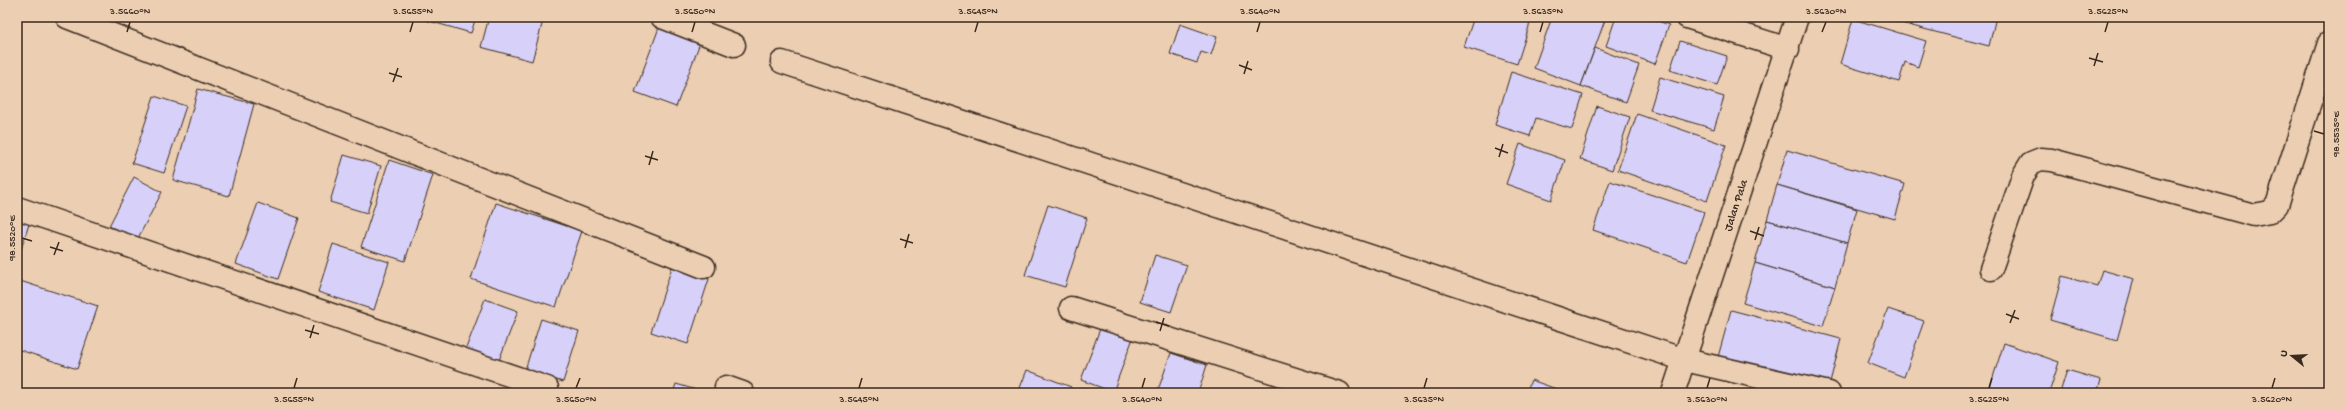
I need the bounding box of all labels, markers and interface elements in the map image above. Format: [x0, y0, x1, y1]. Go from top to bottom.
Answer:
text: 3.5660°N [109, 6, 151, 18]
text: 3.5655°N [392, 6, 434, 18]
text: 3.5650°N [674, 6, 716, 18]
text: 3.5645°N [957, 6, 998, 18]
text: 3.5640°N [1239, 6, 1281, 18]
text: 3.5635°N [1522, 6, 1564, 18]
text: 3.5630°N [1805, 6, 1847, 18]
text: 3.5625°N [2087, 6, 2128, 18]
text: 98.5535°E [2331, 111, 2343, 158]
street label: Jalan Pala [1722, 178, 1752, 233]
text: 98.5520°E [7, 215, 19, 262]
north arrow [2272, 336, 2312, 376]
text: U [2278, 348, 2291, 358]
text: 3.5655°N [273, 394, 315, 406]
text: 3.5650°N [555, 394, 597, 406]
text: 3.5645°N [838, 394, 879, 406]
text: 3.5640°N [1121, 394, 1163, 406]
text: 3.5635°N [1403, 394, 1445, 406]
text: 3.5630°N [1686, 394, 1728, 406]
text: 3.5625°N [1968, 394, 2009, 406]
text: 3.5620°N [2251, 394, 2293, 406]

